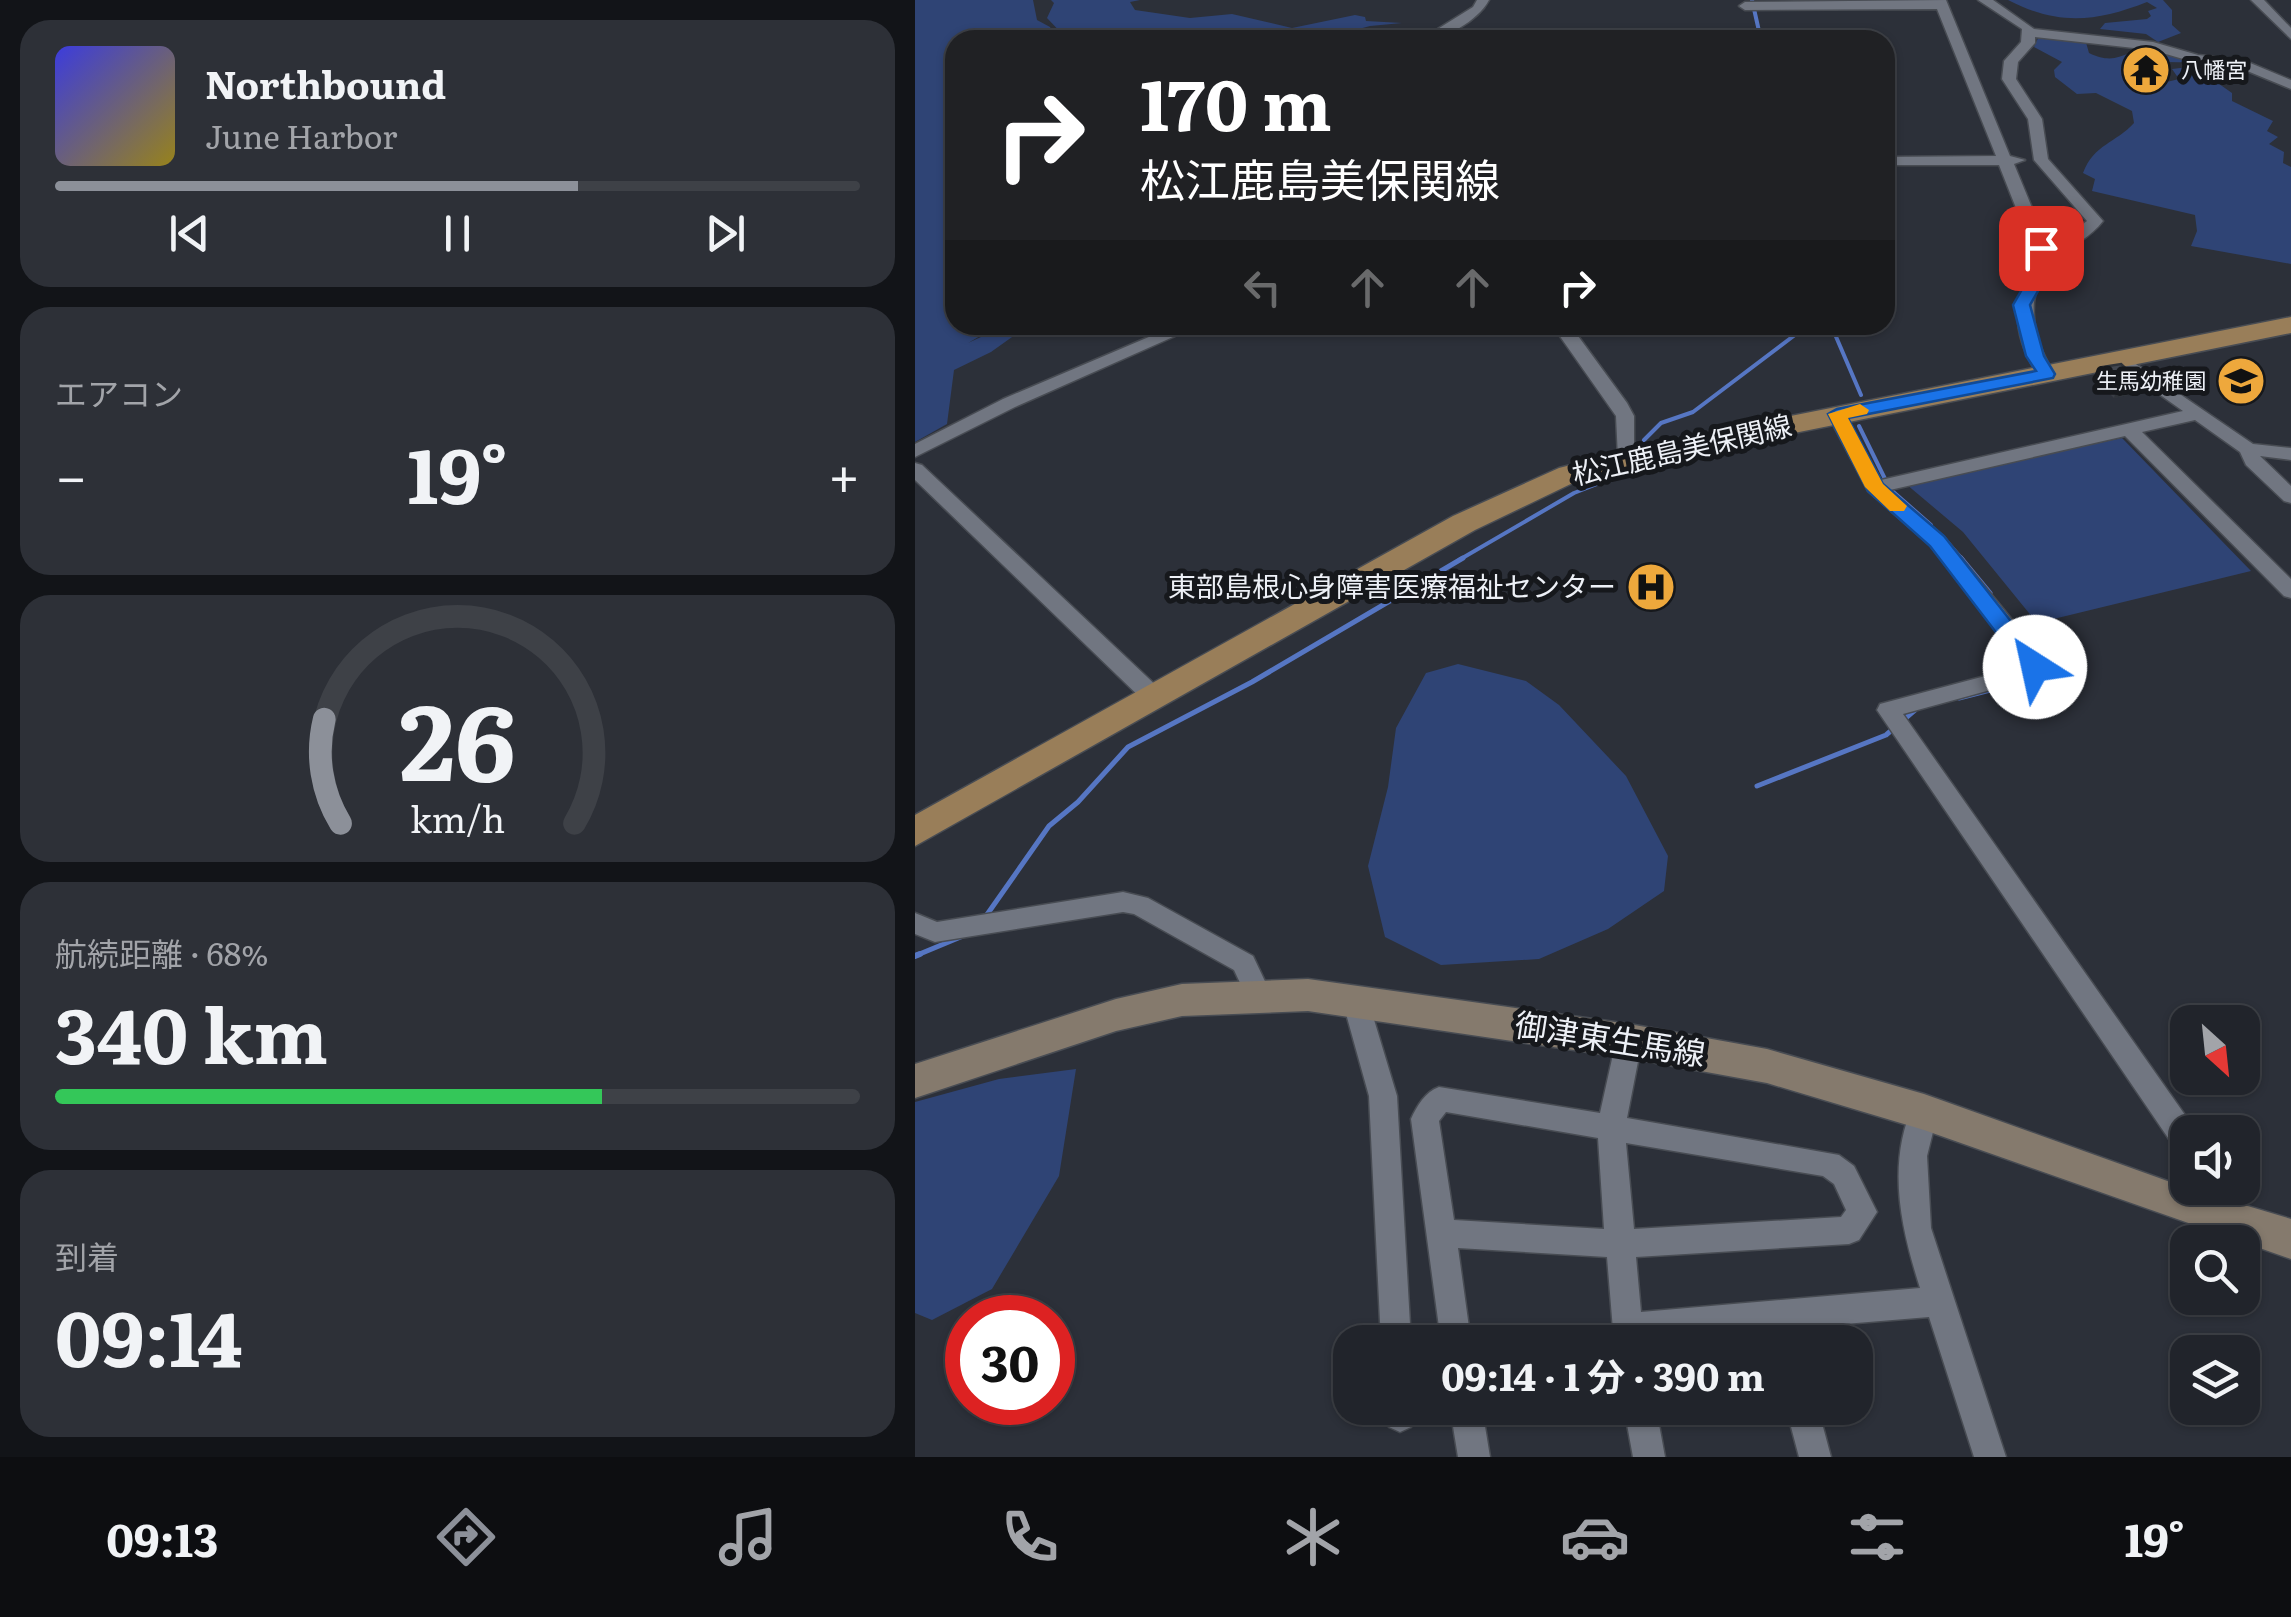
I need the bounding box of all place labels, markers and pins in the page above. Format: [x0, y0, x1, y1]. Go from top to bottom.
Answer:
temple icon: 八幡宮 [2120, 44, 2172, 96]
place label: 八幡宮 [2181, 52, 2247, 85]
pin [1999, 206, 2084, 291]
school or university icon: 生馬幼稚園 [2215, 355, 2267, 407]
place label: 生馬幼稚園 [2096, 363, 2206, 396]
hospital icon: 東部島根心身障害医療福祉センター [1625, 561, 1677, 613]
place label: 東部島根心身障害医療福祉センター [1168, 564, 1616, 606]

